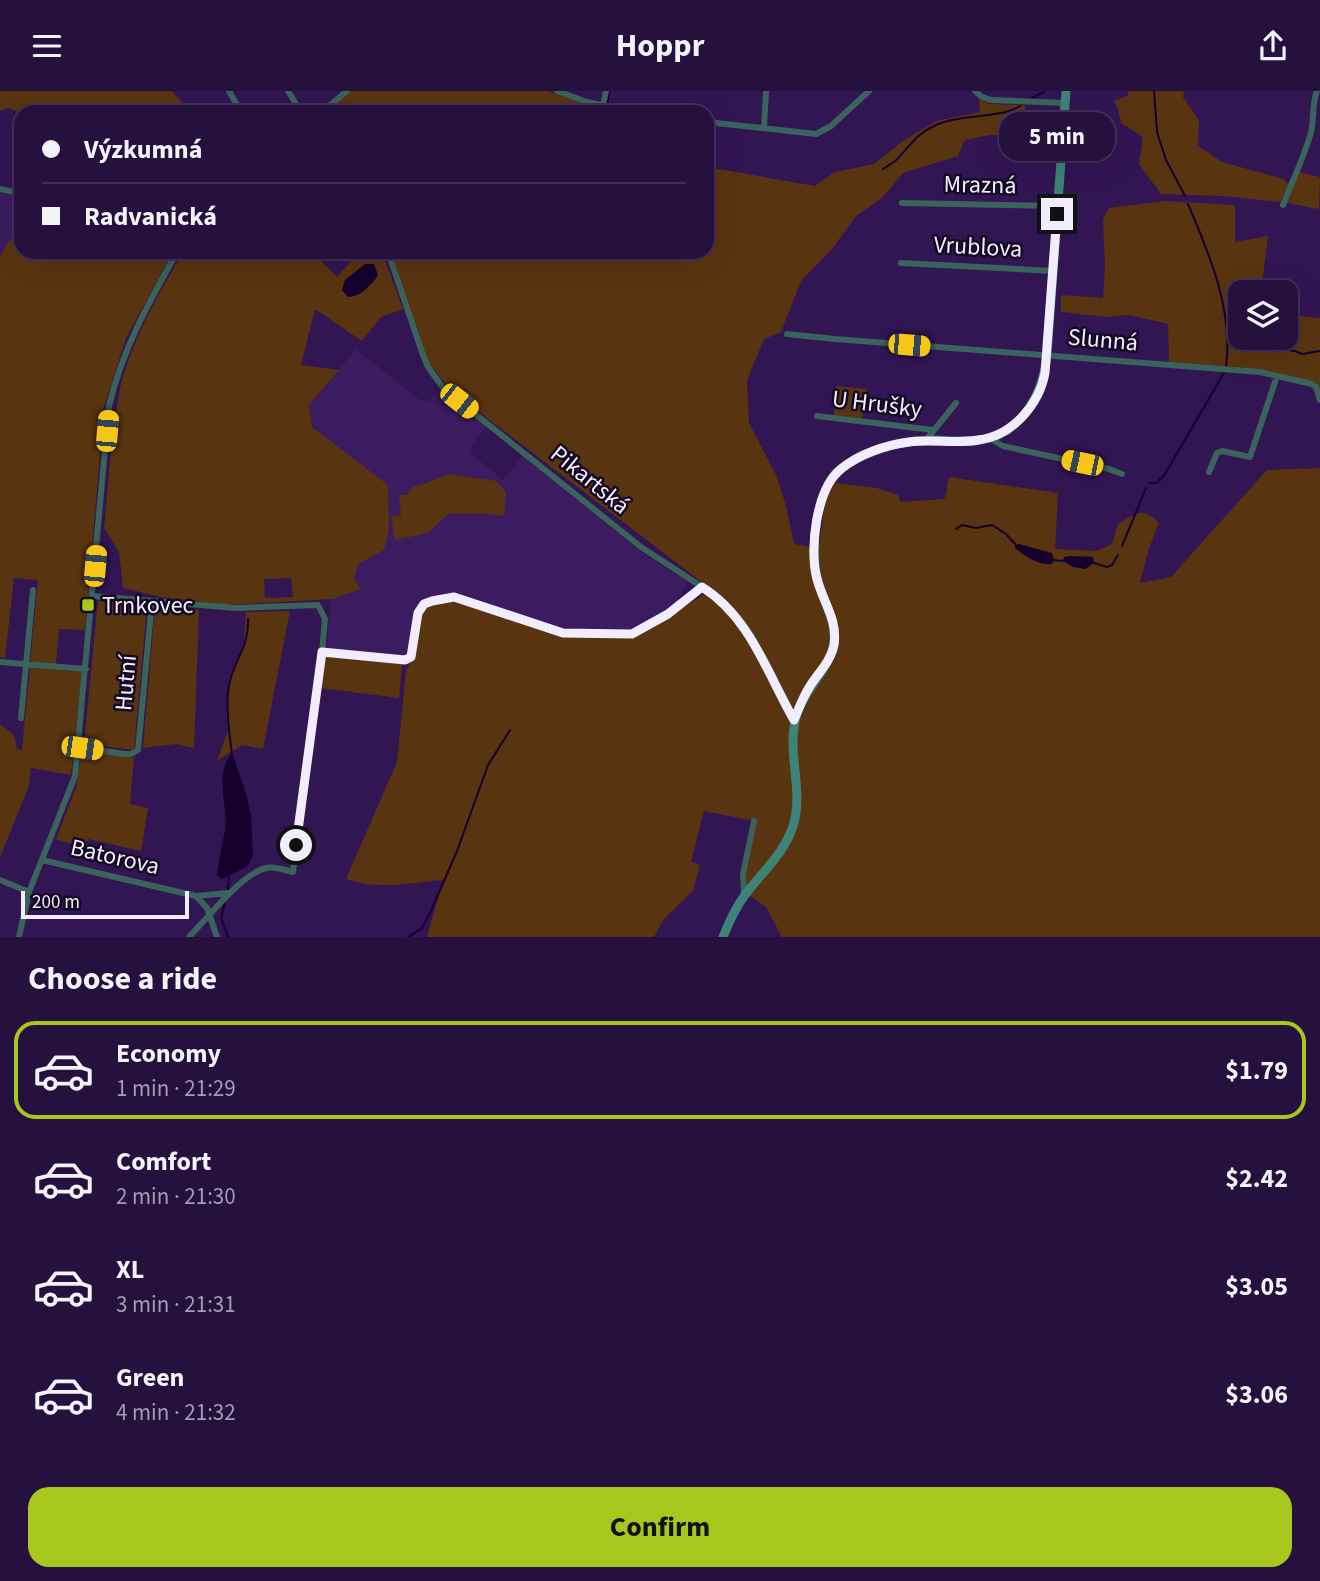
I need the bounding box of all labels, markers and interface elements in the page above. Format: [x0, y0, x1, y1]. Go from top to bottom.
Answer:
text: Hoppr [616, 23, 704, 69]
icon: menu [28, 27, 66, 65]
icon: share [1254, 27, 1292, 65]
callout: 5 min [999, 113, 1115, 162]
text: 5 min [1029, 120, 1085, 153]
text: Výzkumná [84, 131, 202, 168]
street label: Mrazná [943, 167, 1017, 203]
text: Radvanická [84, 198, 217, 235]
route end [1041, 198, 1073, 230]
street label: Vrublova [933, 227, 1023, 267]
map controls [1228, 280, 1298, 350]
button: layers [1228, 280, 1298, 350]
street label: Slunná [1066, 320, 1140, 360]
car [888, 333, 931, 357]
car [436, 380, 483, 422]
street label: U Hrušky [830, 381, 924, 427]
car [95, 409, 120, 453]
street label: Pikartská [543, 437, 637, 523]
car [1060, 448, 1105, 478]
car [83, 544, 108, 588]
place label: Trnkovec [102, 588, 194, 623]
marker: Trnkovec [80, 597, 96, 613]
street label: Hutní [106, 653, 146, 712]
car [60, 735, 105, 761]
route start [280, 829, 312, 861]
street label: Batorova [67, 830, 163, 884]
scale bar [21, 888, 189, 920]
text: 200 m [32, 889, 80, 916]
text: Choose a ride [28, 956, 217, 1002]
text: Economy [116, 1035, 221, 1072]
icon: car [32, 1039, 95, 1102]
text: $1.79 [1225, 1052, 1288, 1089]
text: 1 min · 21:29 [116, 1072, 236, 1105]
text: Comfort [116, 1143, 211, 1180]
icon: car [32, 1147, 95, 1210]
text: $2.42 [1225, 1160, 1288, 1197]
text: 2 min · 21:30 [116, 1180, 236, 1213]
text: XL [116, 1251, 144, 1288]
icon: car [32, 1255, 95, 1318]
text: $3.05 [1225, 1268, 1288, 1305]
text: 3 min · 21:31 [116, 1288, 236, 1321]
text: Green [116, 1359, 184, 1396]
icon: car [32, 1363, 95, 1426]
text: $3.06 [1225, 1376, 1288, 1413]
text: 4 min · 21:32 [116, 1396, 236, 1429]
button: Confirm [28, 1487, 1292, 1567]

